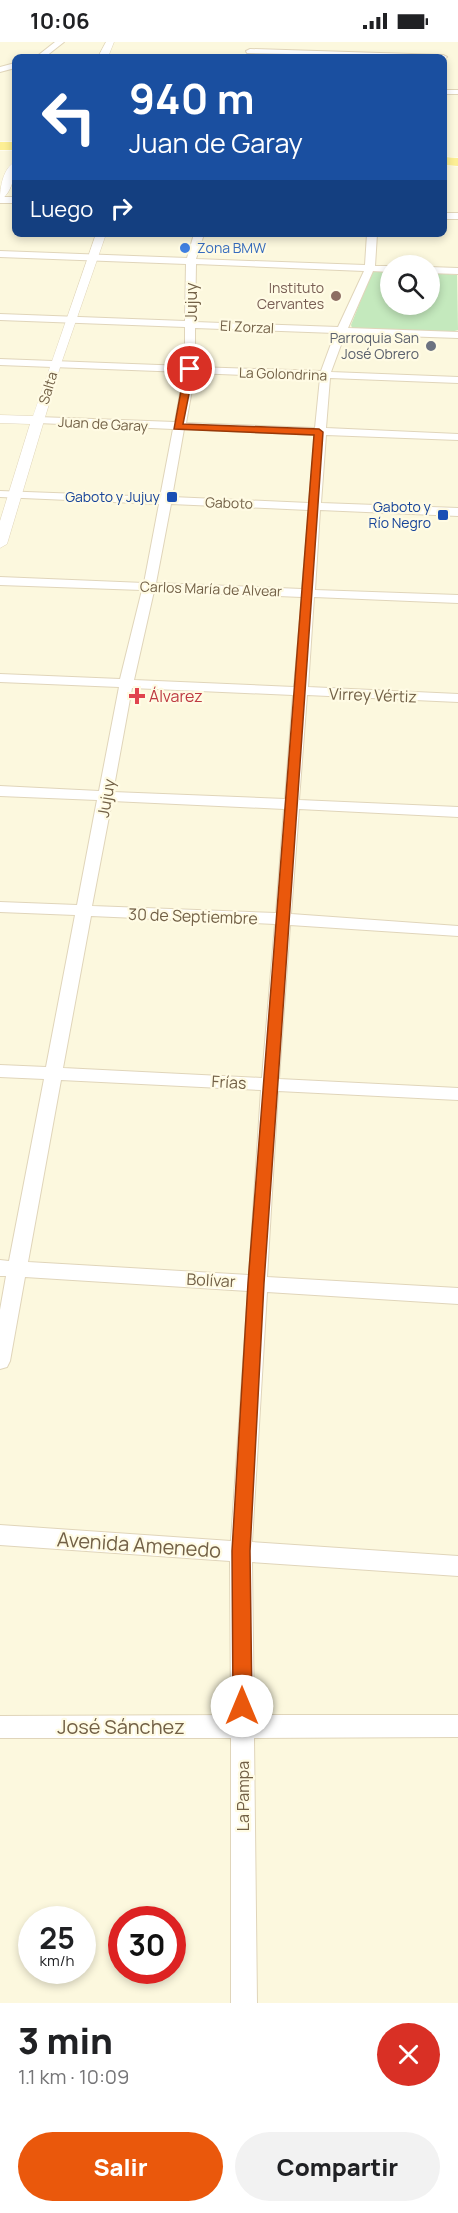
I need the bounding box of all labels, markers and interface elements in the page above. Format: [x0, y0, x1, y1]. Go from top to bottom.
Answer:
text: 10:06 [30, 6, 90, 36]
text: 940 m [129, 69, 254, 127]
icon: left [30, 78, 108, 156]
text: Juan de Garay [129, 124, 303, 161]
icon: right [105, 192, 138, 225]
text: Luego [30, 194, 93, 224]
place label: Zona BMW [197, 238, 266, 257]
marker: Zona BMW [178, 241, 192, 255]
map controls [380, 255, 440, 315]
button: search [380, 255, 440, 315]
place label: Instituto Cervantes [257, 278, 324, 313]
street label: Jujuy [180, 282, 202, 321]
marker: Instituto Cervantes [329, 289, 343, 303]
street label: El Zorzal [220, 316, 274, 337]
place label: Parroquia San José Obrero [330, 328, 419, 363]
marker: Parroquia San José Obrero [424, 339, 438, 353]
pin [164, 343, 215, 394]
icon: arrive [173, 352, 206, 385]
street label: La Golondrina [239, 362, 328, 385]
street label: Salta [34, 369, 61, 406]
street label: Juan de Garay [58, 412, 149, 435]
place label: Gaboto y Jujuy [65, 487, 161, 506]
marker: Gaboto y Jujuy [165, 490, 179, 504]
street label: Gaboto [205, 492, 253, 513]
place label: Gaboto y Río Negro [369, 497, 432, 532]
marker: Gaboto y Río Negro [436, 508, 450, 522]
street label: Carlos María de Alvear [140, 577, 282, 600]
street label: Virrey Vértiz [329, 682, 417, 708]
place label: Álvarez [149, 685, 203, 707]
marker: Álvarez [130, 689, 144, 703]
street label: Jujuy [92, 776, 120, 819]
street label: 30 de Septiembre [128, 903, 258, 929]
street label: Frías [211, 1070, 247, 1094]
street label: Bolívar [186, 1268, 236, 1292]
street label: Avenida Amenedo [56, 1525, 222, 1564]
position arrow [210, 1674, 274, 1738]
street label: José Sánchez [57, 1713, 185, 1740]
street label: La Pampa [232, 1761, 254, 1831]
speed limit sign: 30 [108, 1906, 186, 1984]
text: 25 [39, 1917, 75, 1958]
text: km/h [40, 1950, 74, 1971]
text: 3 min [18, 2016, 113, 2065]
button: close [377, 2023, 440, 2086]
text: 1.1 km · 10:09 [18, 2063, 129, 2090]
button: Salir [18, 2132, 223, 2201]
button: Compartir [235, 2132, 440, 2201]

